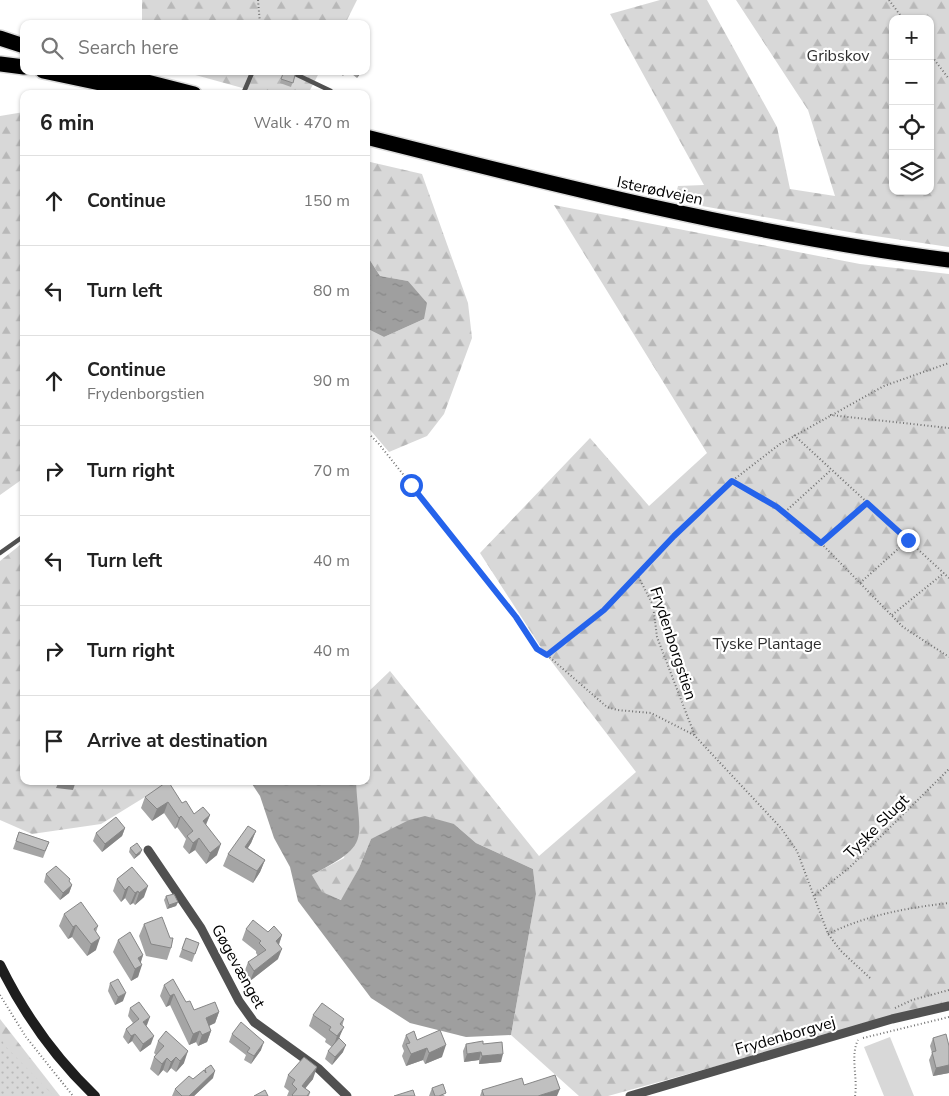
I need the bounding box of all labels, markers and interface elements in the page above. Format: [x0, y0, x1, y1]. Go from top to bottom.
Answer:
map controls [889, 15, 934, 195]
button: + [889, 15, 934, 60]
search box [20, 20, 370, 75]
icon: search [38, 34, 66, 62]
text: Search here [78, 35, 179, 61]
park label: Gribskov [807, 45, 870, 67]
button: − [889, 60, 934, 105]
button: locate [889, 105, 934, 150]
text: 6 min [40, 109, 94, 137]
text: Walk · 470 m [254, 112, 350, 134]
button: layers [889, 150, 934, 195]
street label: Isterødvejen [615, 171, 705, 211]
icon: ahead [40, 187, 68, 215]
text: Continue [87, 188, 166, 214]
text: 150 m [303, 190, 350, 212]
icon: left [40, 277, 68, 305]
text: Turn left [87, 278, 162, 304]
text: 80 m [313, 280, 350, 302]
text: Continue [87, 357, 166, 383]
icon: ahead [40, 367, 68, 395]
text: 90 m [313, 370, 350, 392]
text: Frydenborgstien [87, 383, 205, 405]
icon: right [40, 457, 68, 485]
text: Turn right [87, 458, 174, 484]
text: 70 m [313, 460, 350, 482]
route start [400, 474, 423, 497]
route end [897, 529, 920, 552]
icon: left [40, 547, 68, 575]
text: Turn left [87, 548, 162, 574]
text: 40 m [313, 550, 350, 572]
street label: Frydenborgstien [644, 584, 702, 703]
park label: Tyske Plantage [712, 633, 822, 655]
icon: right [40, 637, 68, 665]
text: Turn right [87, 638, 174, 664]
text: 40 m [313, 640, 350, 662]
icon: arrive [40, 727, 68, 755]
text: Arrive at destination [87, 728, 268, 754]
street label: Tyske Slugt [839, 789, 914, 864]
street label: Gøgevænget [206, 921, 270, 1013]
street label: Frydenborgvej [732, 1011, 838, 1061]

